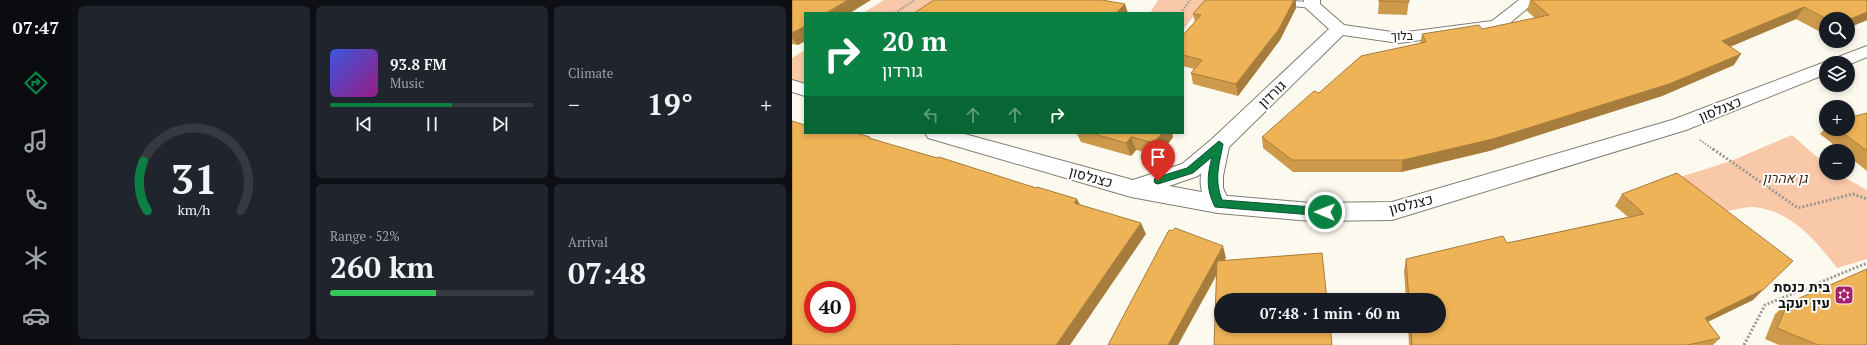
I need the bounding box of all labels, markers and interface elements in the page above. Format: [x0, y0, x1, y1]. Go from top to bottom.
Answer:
map controls [1819, 12, 1855, 180]
button: search [1819, 12, 1855, 48]
text: 07:47 [13, 15, 59, 39]
text: 20 m [882, 22, 947, 59]
icon: right [816, 28, 868, 80]
street label: בלוך [1391, 28, 1414, 43]
text: 93.8 FM [390, 54, 447, 74]
button: layers [1819, 56, 1855, 92]
text: גורדון [882, 58, 923, 82]
text: Climate [568, 64, 613, 82]
icon: directions [22, 69, 50, 97]
text: Music [390, 74, 424, 92]
street label: גורדון [1254, 76, 1290, 112]
text: 19° [647, 84, 693, 124]
text: − [568, 90, 580, 119]
text: + [760, 90, 772, 119]
street label: כצנלסון [1696, 91, 1744, 126]
button: + [1819, 100, 1855, 136]
icon: left [920, 104, 942, 126]
icon: ahead [962, 104, 984, 126]
icon: ahead [1004, 104, 1026, 126]
icon: right [1046, 104, 1068, 126]
icon: previous [353, 113, 375, 135]
icon: pause [421, 113, 443, 135]
icon: next [489, 113, 511, 135]
icon: music [22, 127, 50, 155]
pin [1141, 140, 1175, 181]
button: − [1819, 144, 1855, 180]
icon: arrive [1147, 146, 1169, 168]
text: 31 [170, 150, 218, 205]
street label: כצנלסון [1067, 161, 1115, 192]
park label: גן אהרון [1762, 168, 1809, 187]
icon: phone [22, 186, 50, 214]
street label: כצנלסון [1387, 189, 1435, 218]
position arrow [1304, 191, 1346, 233]
text: km/h [178, 199, 211, 218]
text: Range · 52% [330, 227, 400, 245]
text: Arrival [568, 233, 608, 251]
icon: climate [22, 244, 50, 272]
text: 260 km [330, 247, 434, 287]
text: 07:48 [568, 253, 646, 293]
place label: בית כנסת עין יעקב [1774, 277, 1830, 312]
speed limit sign: 40 [804, 281, 856, 333]
synagogue icon: בית כנסת עין יעקב [1833, 284, 1855, 306]
icon: car [22, 302, 50, 330]
text: 07:48 · 1 min · 60 m [1260, 303, 1400, 323]

